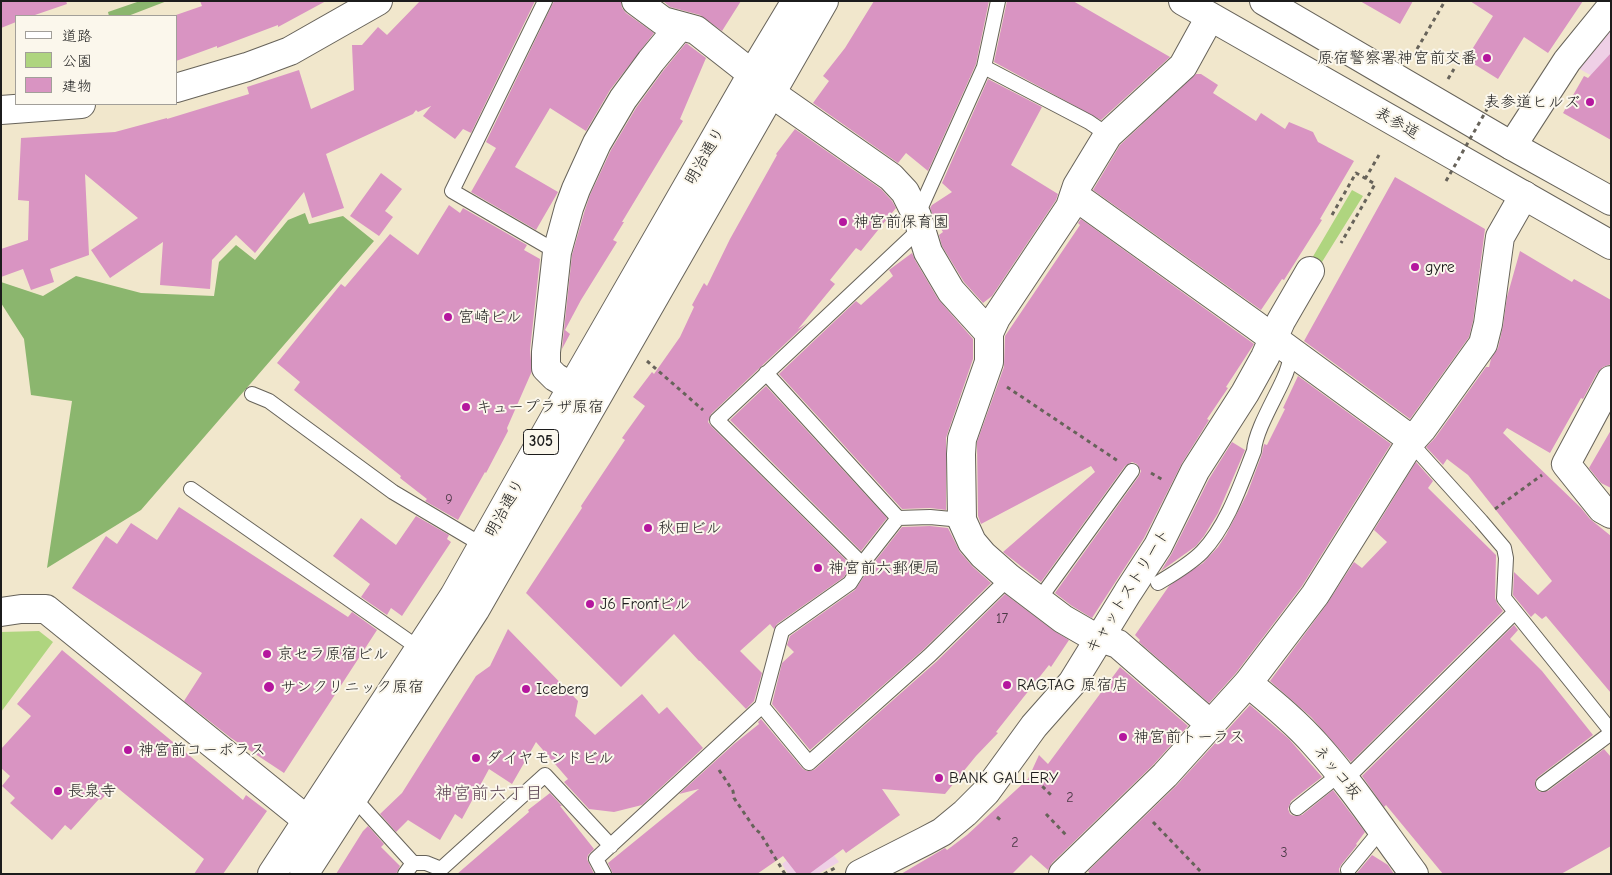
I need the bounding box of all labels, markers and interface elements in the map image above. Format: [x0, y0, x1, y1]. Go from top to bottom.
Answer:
legend [15, 15, 178, 105]
text: 道路 [62, 27, 92, 45]
place label: 原宿警察署神宮前交番 [1317, 48, 1477, 68]
text: 公園 [62, 52, 92, 70]
marker: 原宿警察署神宮前交番 [1481, 52, 1493, 64]
text: 建物 [62, 77, 92, 95]
place label: 表参道ヒルズ [1484, 92, 1580, 112]
marker: 表参道ヒルズ [1584, 96, 1596, 108]
street label: 表参道 [1371, 103, 1423, 143]
street label: 明治通り [681, 123, 729, 189]
place label: 神宮前保育園 [853, 212, 949, 232]
marker: 神宮前保育園 [837, 216, 849, 228]
place label: gyre [1425, 257, 1455, 277]
marker: gyre [1409, 261, 1421, 273]
place label: 宮崎ビル [458, 307, 522, 327]
marker: 宮崎ビル [442, 311, 454, 323]
place label: キュープラザ原宿 [476, 397, 604, 417]
marker: キュープラザ原宿 [460, 401, 472, 413]
road number: 305 [524, 430, 558, 454]
street label: 明治通り [481, 475, 529, 541]
house number: 9 [445, 492, 453, 508]
place label: 秋田ビル [658, 518, 722, 538]
marker: 秋田ビル [642, 522, 654, 534]
street label: キャットストリート [1082, 525, 1174, 657]
place label: 神宮前六郵便局 [828, 558, 940, 578]
marker: 神宮前六郵便局 [812, 562, 824, 574]
place label: J6 Frontビル [600, 594, 691, 614]
marker: J6 Frontビル [584, 598, 596, 610]
house number: 17 [996, 611, 1008, 627]
place label: 京セラ原宿ビル [277, 644, 389, 664]
marker: 京セラ原宿ビル [261, 648, 273, 660]
place label: RAGTAG 原宿店 [1017, 675, 1128, 695]
place label: サンクリニック原宿 [280, 677, 424, 697]
place label: Iceberg [536, 679, 589, 699]
marker: RAGTAG 原宿店 [1001, 679, 1013, 691]
marker: サンクリニック原宿 [262, 680, 276, 694]
marker: Iceberg [520, 683, 532, 695]
place label: 神宮前トーラス [1133, 727, 1245, 747]
marker: 神宮前トーラス [1117, 731, 1129, 743]
place label: 神宮前コーポラス [138, 740, 266, 760]
street label: ネッコ坂 [1309, 741, 1365, 803]
marker: 神宮前コーポラス [122, 744, 134, 756]
place label: ダイヤモンドビル [486, 748, 614, 768]
marker: ダイヤモンドビル [470, 752, 482, 764]
place label: BANK GALLERY [949, 768, 1058, 788]
marker: BANK GALLERY [933, 772, 945, 784]
place label: 長泉寺 [68, 781, 116, 801]
district label: 神宮前六丁目 [435, 783, 543, 805]
marker: 長泉寺 [52, 785, 64, 797]
house number: 2 [1066, 790, 1074, 806]
house number: 2 [1011, 835, 1019, 851]
house number: 3 [1280, 845, 1288, 861]

